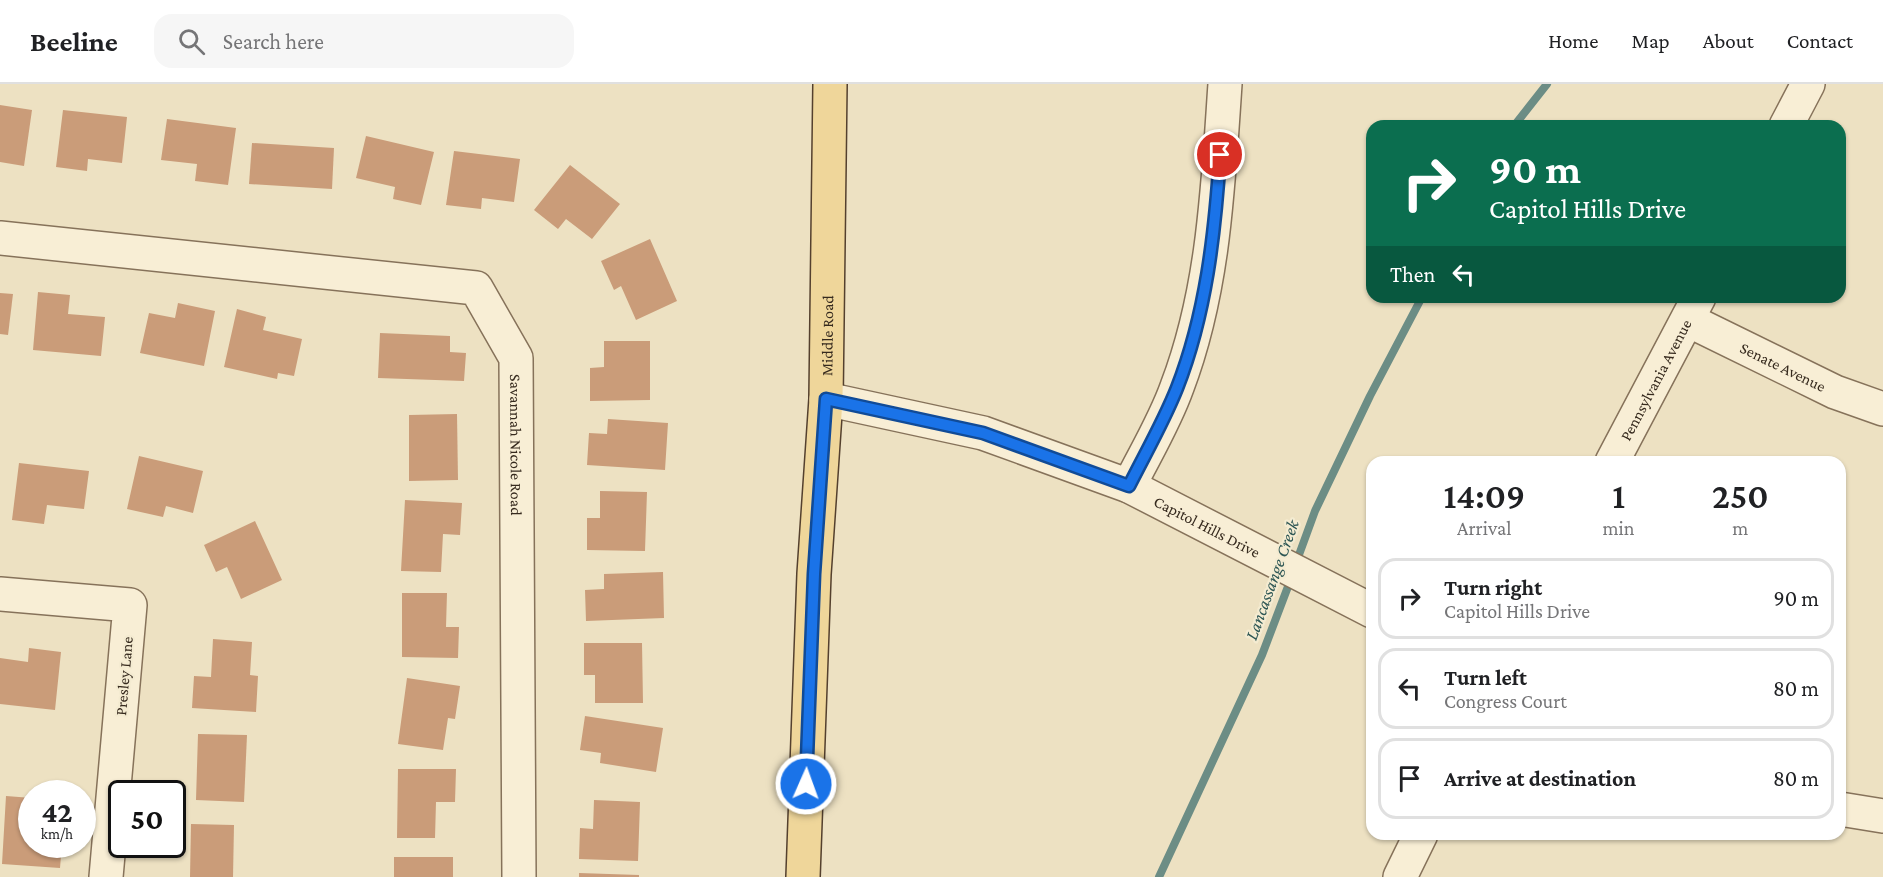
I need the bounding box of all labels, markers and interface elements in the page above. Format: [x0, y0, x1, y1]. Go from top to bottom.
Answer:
search box [154, 14, 574, 68]
icon: search [175, 25, 208, 58]
text: Beeline [30, 26, 118, 57]
text: Search here [223, 29, 324, 54]
text: Home [1548, 29, 1598, 53]
text: Map [1631, 29, 1670, 53]
text: About [1703, 29, 1754, 53]
text: Contact [1787, 29, 1853, 53]
pin [1194, 129, 1245, 180]
icon: arrive [1203, 138, 1236, 171]
icon: right [1390, 144, 1468, 222]
text: 90 m [1489, 145, 1581, 192]
text: Capitol Hills Drive [1489, 194, 1686, 224]
icon: left [1447, 258, 1480, 291]
text: Then [1390, 262, 1435, 287]
street label: Middle Road [818, 294, 836, 376]
street label: Pennsylvania Avenue [1616, 316, 1694, 443]
street label: Senate Avenue [1738, 339, 1829, 395]
street label: Savannah Nicole Road [508, 374, 525, 516]
text: 14:09 [1443, 476, 1525, 516]
text: 1 [1612, 476, 1625, 516]
text: 250 [1712, 476, 1769, 516]
street label: Capitol Hills Drive [1151, 492, 1263, 561]
water label: Lancassange Creek [1241, 516, 1303, 643]
text: Arrival [1457, 517, 1511, 539]
text: min [1603, 517, 1635, 539]
text: m [1732, 517, 1748, 539]
text: Turn right [1444, 575, 1542, 600]
icon: right [1393, 582, 1426, 615]
text: 90 m [1774, 586, 1819, 611]
text: Capitol Hills Drive [1444, 600, 1590, 622]
street label: Presley Lane [112, 636, 137, 716]
text: Turn left [1444, 665, 1527, 690]
icon: left [1393, 672, 1426, 705]
text: 80 m [1773, 676, 1819, 701]
text: Congress Court [1444, 690, 1567, 712]
position arrow [774, 752, 838, 816]
icon: arrive [1393, 762, 1426, 795]
text: Arrive at destination [1444, 766, 1636, 791]
text: 80 m [1773, 766, 1819, 791]
speed limit sign: 50 [108, 780, 186, 858]
text: 42 [41, 795, 73, 828]
text: km/h [41, 826, 73, 842]

